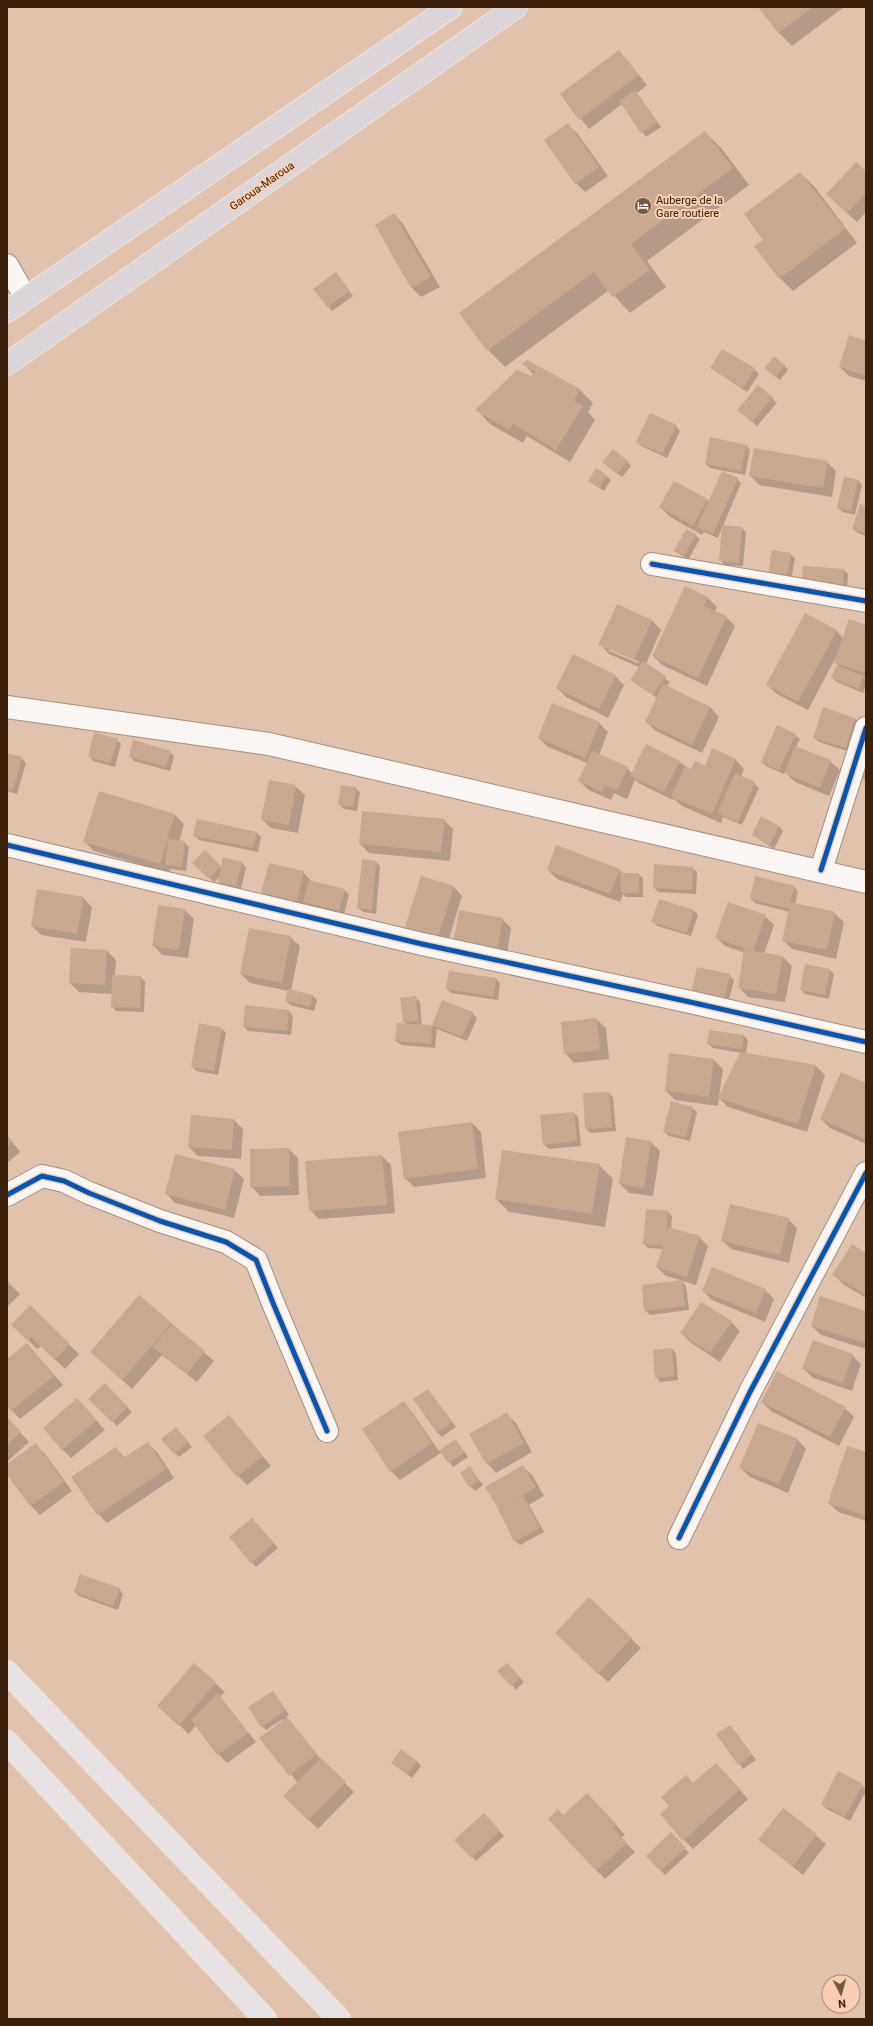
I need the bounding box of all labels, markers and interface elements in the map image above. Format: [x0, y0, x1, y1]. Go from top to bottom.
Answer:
street label: Garoua-Maroua [227, 159, 297, 213]
place label: Auberge de la Gare routiere [656, 194, 723, 220]
hotel icon: Auberge de la Gare routiere [633, 196, 653, 216]
north arrow [821, 1974, 861, 2014]
text: N [837, 1997, 847, 2010]

